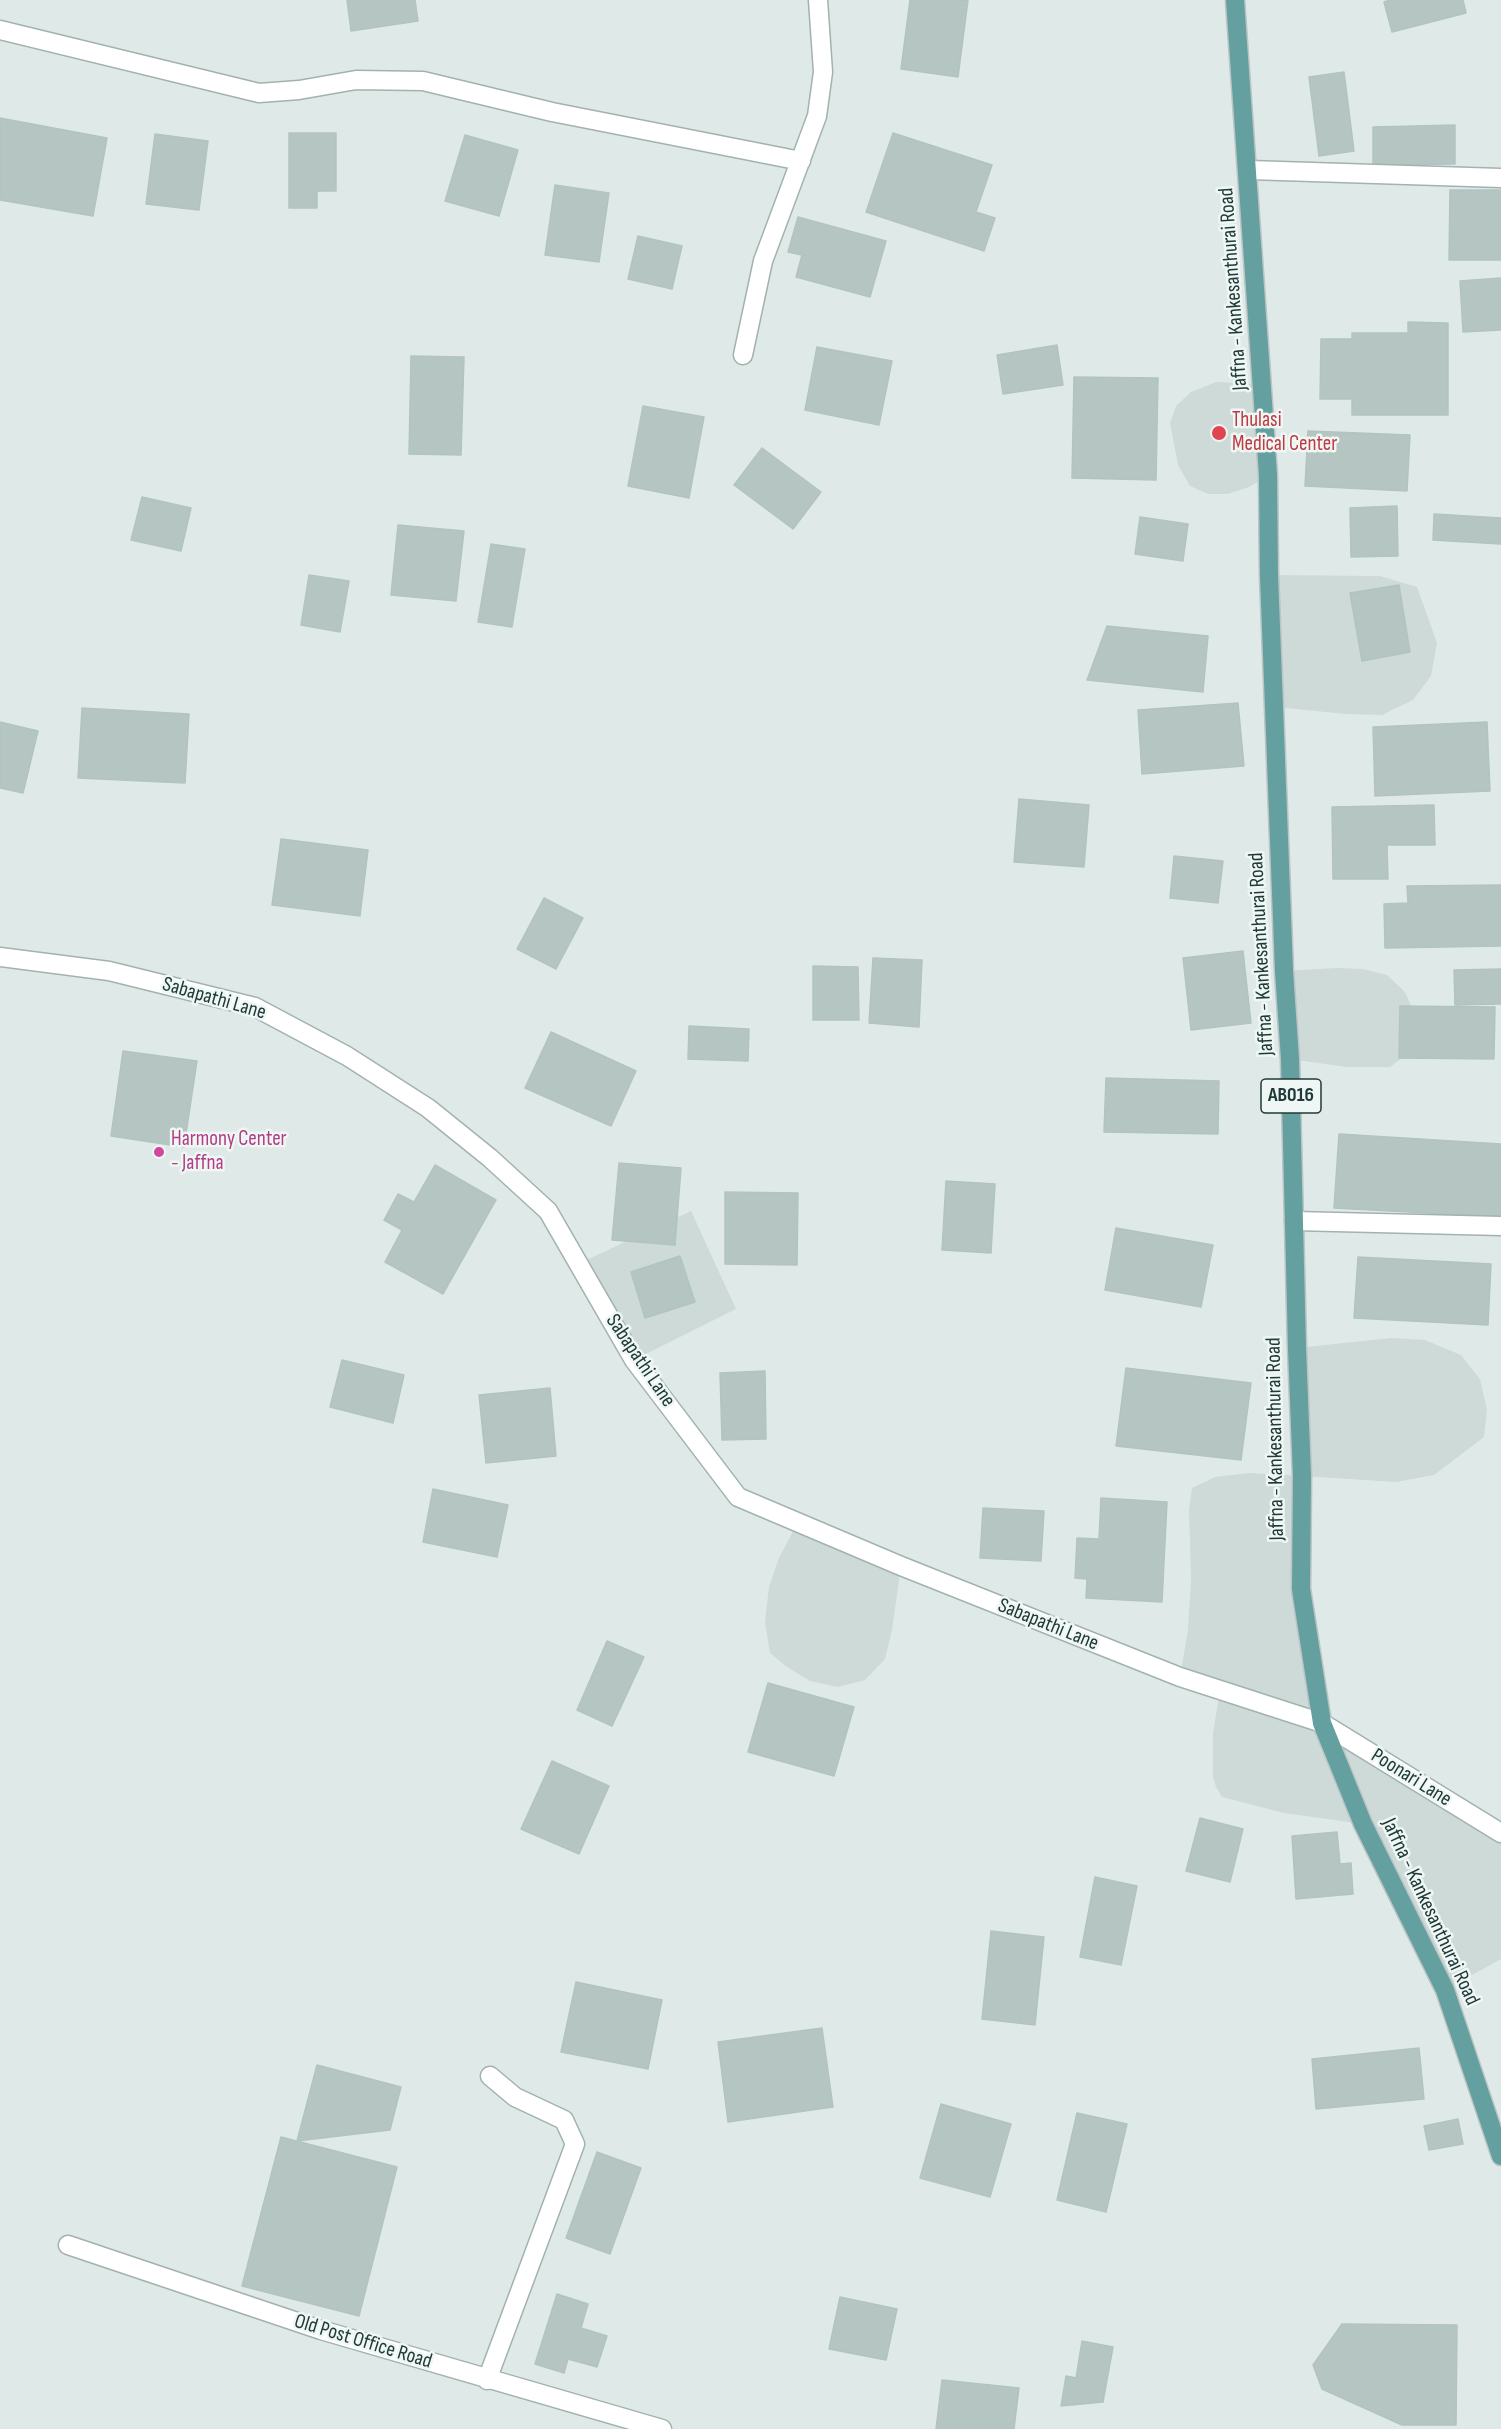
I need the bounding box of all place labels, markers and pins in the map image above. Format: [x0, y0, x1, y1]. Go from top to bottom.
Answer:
place label: Thulasi Medical Center [1232, 408, 1337, 458]
marker: Thulasi Medical Center [1210, 424, 1228, 442]
place label: Harmony Center - Jaffna [171, 1127, 287, 1177]
marker: Harmony Center - Jaffna [152, 1145, 166, 1159]

